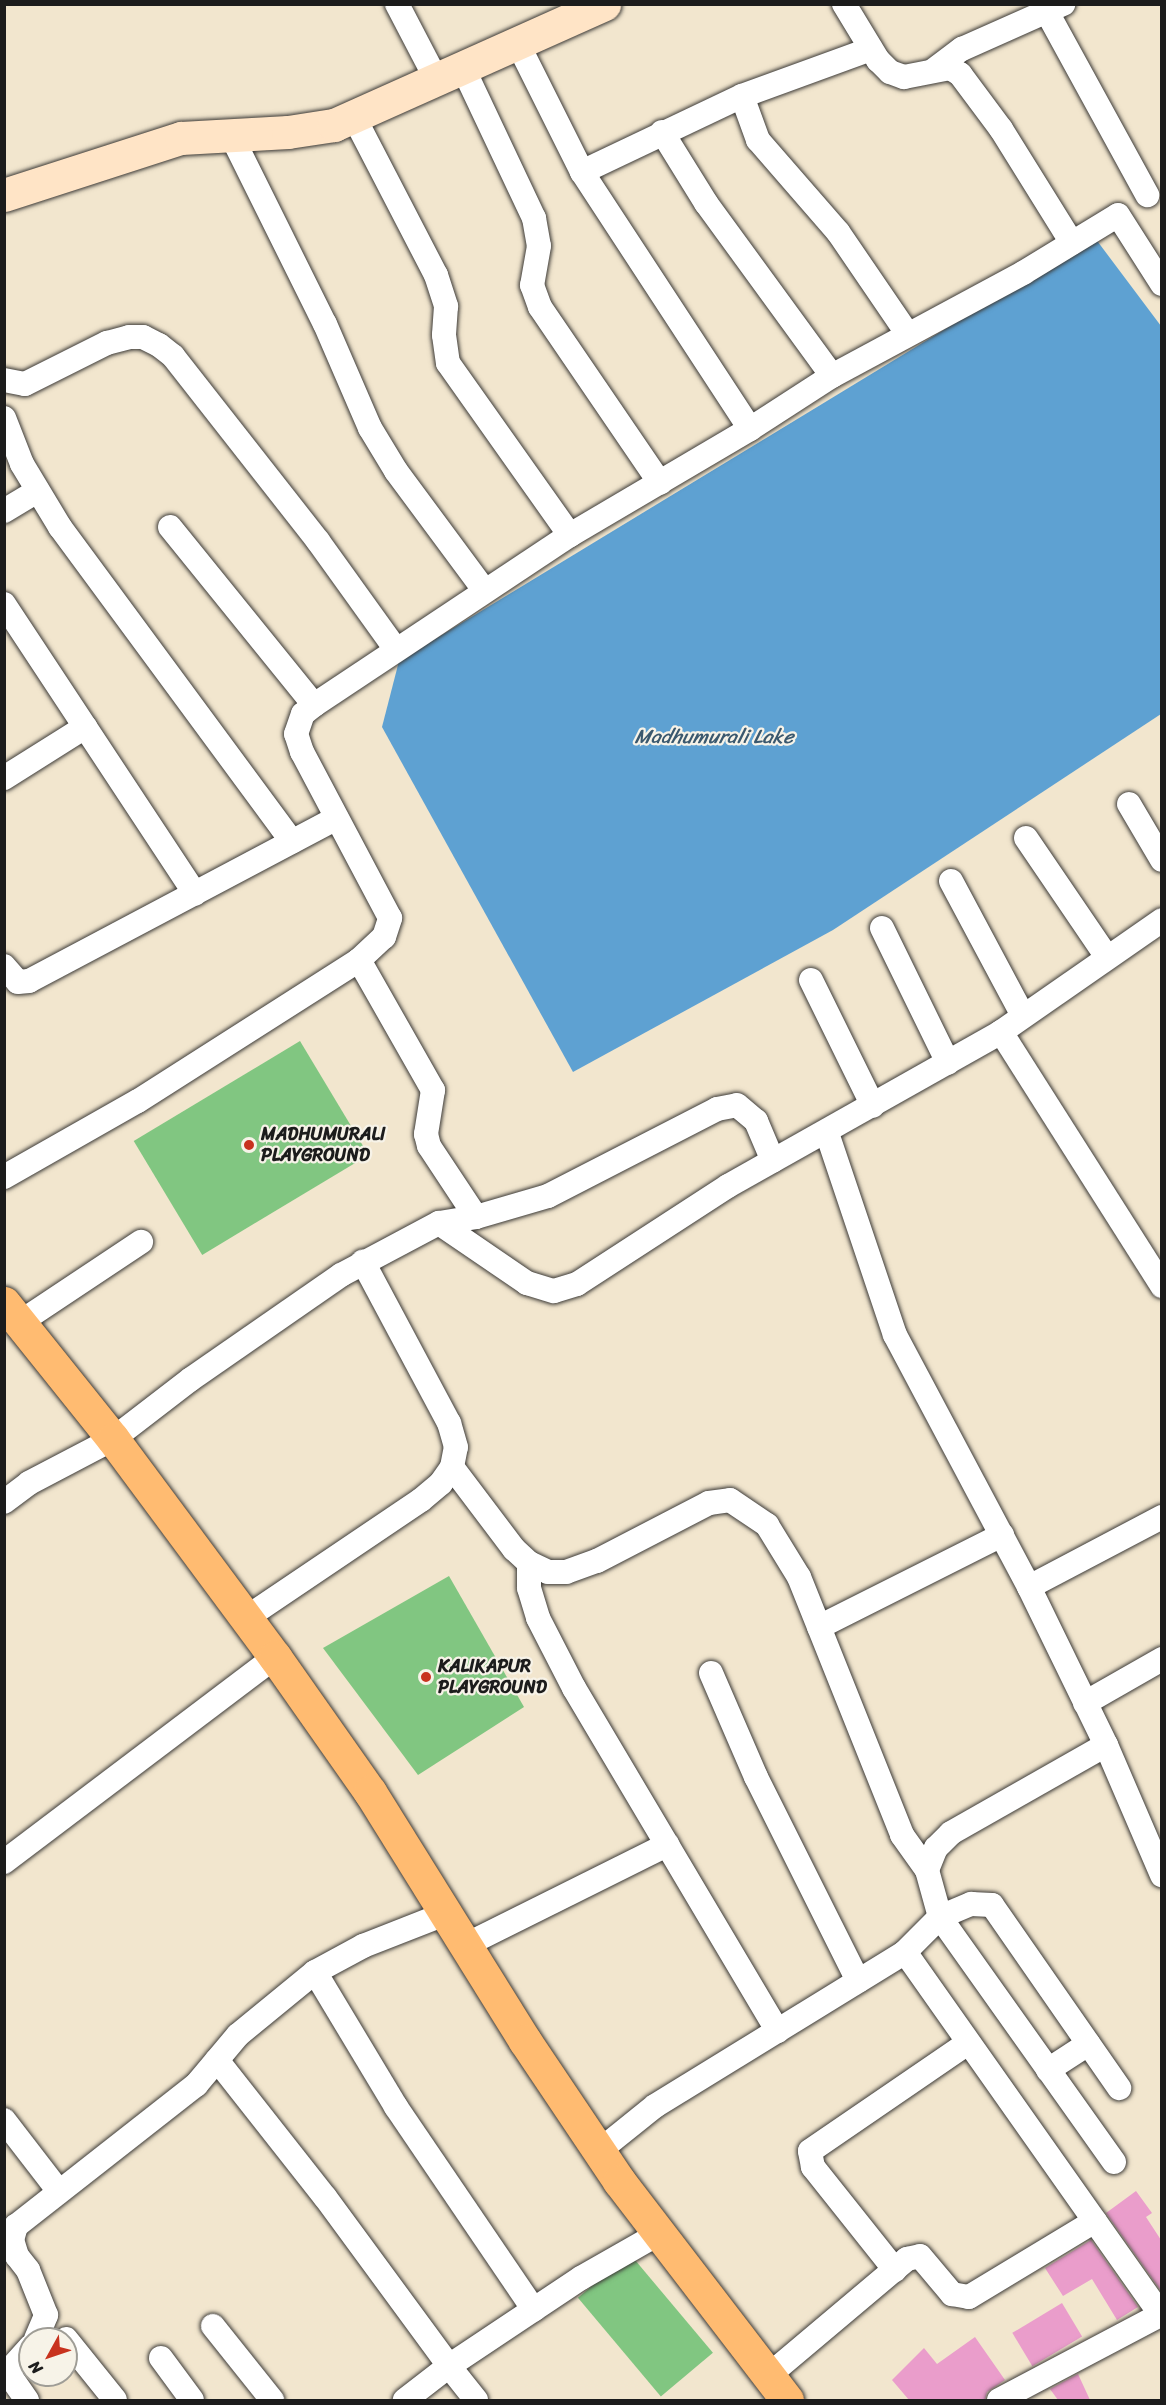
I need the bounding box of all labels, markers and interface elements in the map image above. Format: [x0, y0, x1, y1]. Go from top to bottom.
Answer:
water label: Madhumurali Lake [634, 724, 794, 748]
place label: MADHUMURALI PLAYGROUND [261, 1124, 385, 1166]
marker: MADHUMURALI PLAYGROUND [242, 1138, 256, 1152]
place label: KALIKAPUR PLAYGROUND [438, 1656, 547, 1698]
marker: KALIKAPUR PLAYGROUND [419, 1670, 433, 1684]
north arrow [18, 2327, 78, 2387]
text: N [21, 2354, 50, 2381]

